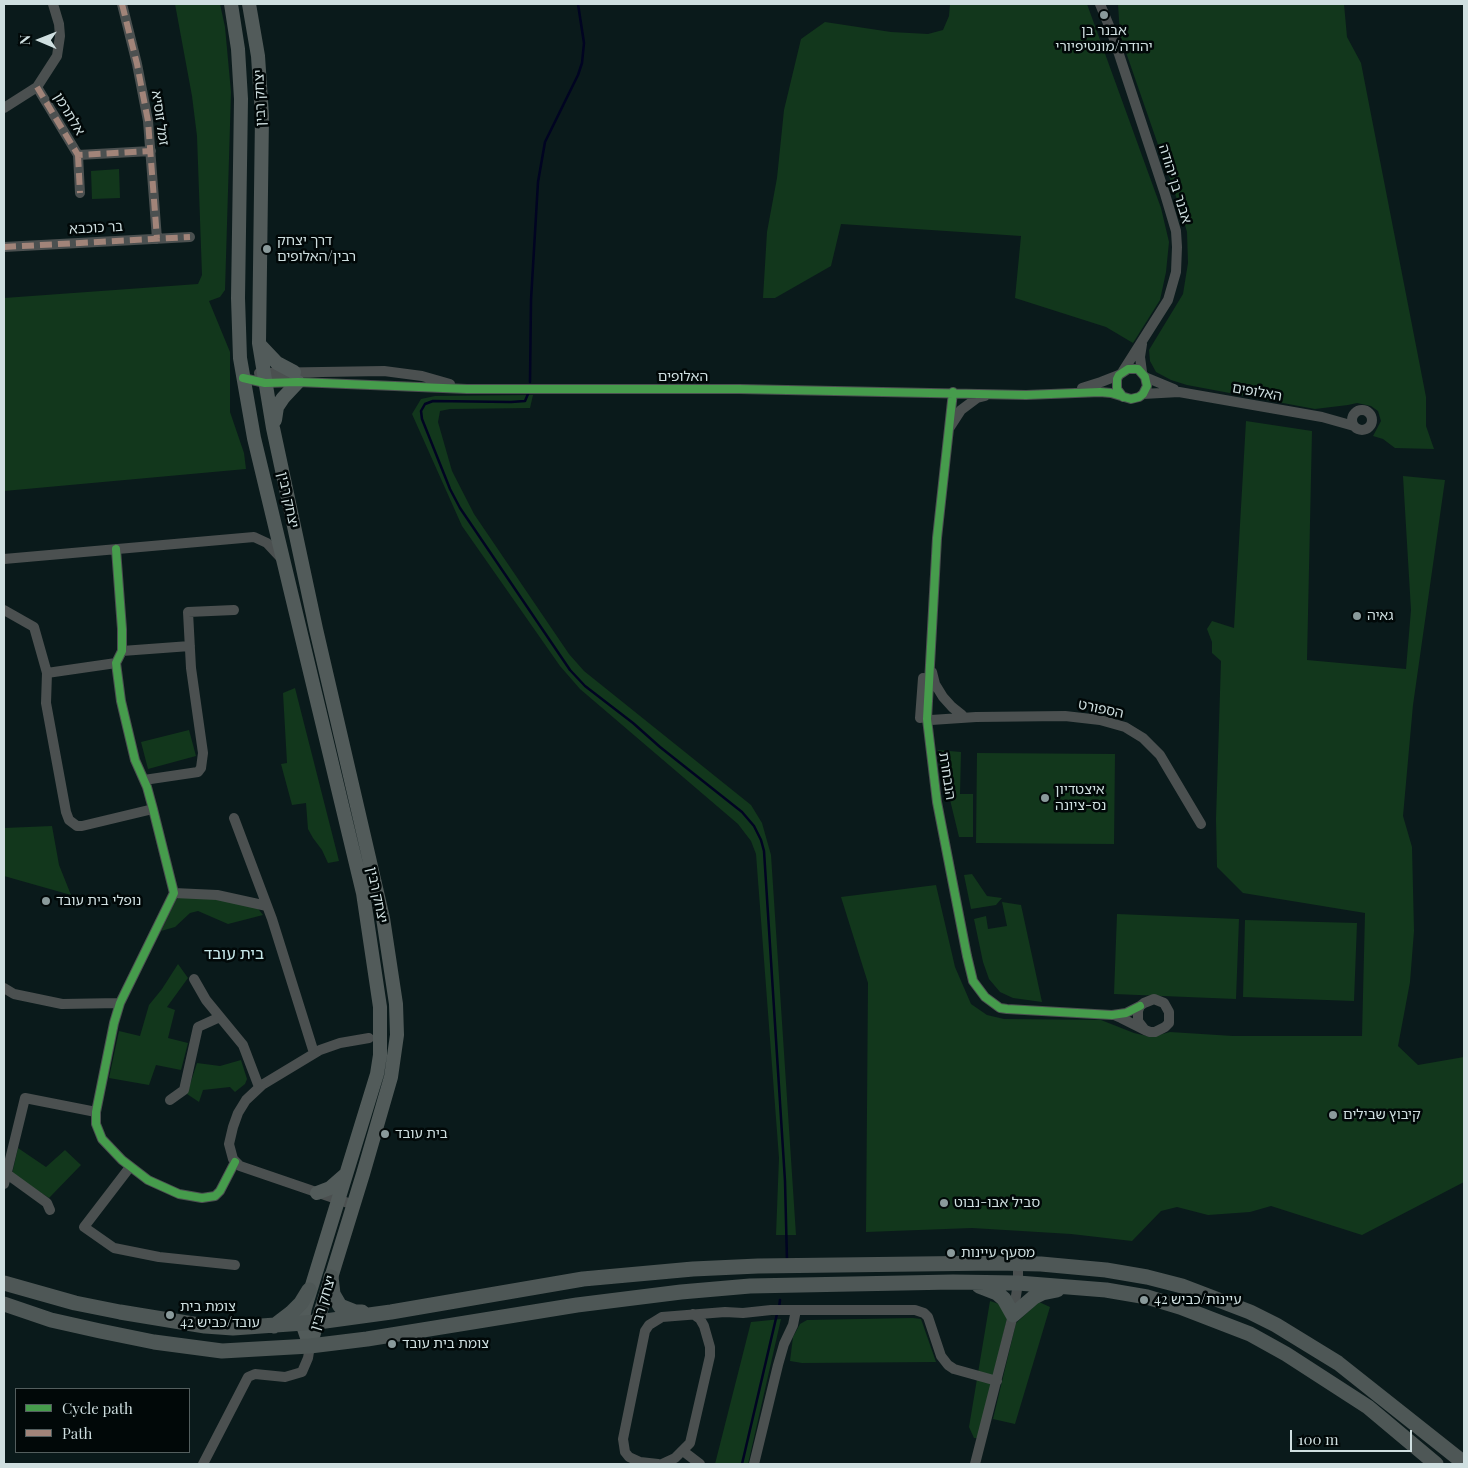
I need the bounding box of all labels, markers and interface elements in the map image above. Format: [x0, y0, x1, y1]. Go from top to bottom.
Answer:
marker: אבנר בן יהודה/מונטיפיורי [1098, 9, 1110, 21]
north arrow [15, 15, 65, 65]
place label: אבנר בן יהודה/מונטיפיורי [1055, 23, 1153, 56]
text: N [15, 35, 34, 45]
street label: יצחק רבין [251, 69, 269, 127]
street label: זמל זוסיא [148, 89, 172, 147]
street label: אלתרמן [50, 90, 88, 138]
street label: אבנר בן יהודה [1155, 142, 1195, 226]
street label: בר כוכבא [69, 218, 123, 238]
place label: דרך יצחק רבין/האלופים [277, 233, 356, 266]
marker: דרך יצחק רבין/האלופים [261, 243, 273, 255]
street label: האלופים [658, 369, 708, 385]
street label: האלופים [1231, 379, 1283, 405]
street label: יצחק רבין [274, 470, 302, 530]
place label: גאיה [1367, 608, 1393, 624]
marker: גאיה [1351, 610, 1363, 622]
street label: הספורט [1077, 696, 1125, 722]
street label: הנבחרת [935, 751, 959, 801]
place label: איצטדיון נס-ציונה [1055, 782, 1106, 814]
marker: איצטדיון נס-ציונה [1039, 792, 1051, 804]
street label: יצחק רבין [363, 865, 391, 925]
place label: נופלי בית עובד [56, 893, 141, 909]
marker: נופלי בית עובד [40, 895, 52, 907]
district label: בית עובד [204, 944, 264, 964]
place label: קיבוץ שבילים [1343, 1107, 1421, 1123]
marker: קיבוץ שבילים [1327, 1109, 1339, 1121]
place label: בית עובד [395, 1126, 448, 1142]
marker: בית עובד [379, 1128, 391, 1140]
place label: סביל אבו-נבוט [954, 1195, 1040, 1211]
marker: סביל אבו-נבוט [938, 1197, 950, 1209]
place label: מסעף עיינות [961, 1245, 1035, 1261]
marker: מסעף עיינות [945, 1247, 957, 1259]
street label: יצחק רבין [307, 1273, 339, 1333]
place label: עיינות/כביש 42 [1154, 1292, 1242, 1308]
marker: עיינות/כביש 42 [1138, 1294, 1150, 1306]
place label: צומת בית עובד/כביש 42 [180, 1299, 260, 1331]
marker: צומת בית עובד/כביש 42 [164, 1309, 176, 1321]
place label: צומת בית עובד [402, 1336, 489, 1352]
marker: צומת בית עובד [386, 1338, 398, 1350]
legend [15, 1388, 190, 1453]
text: Cycle path [62, 1398, 133, 1418]
scale bar [1293, 1420, 1416, 1452]
text: Path [62, 1423, 92, 1443]
text: 100 m [1298, 1429, 1339, 1449]

